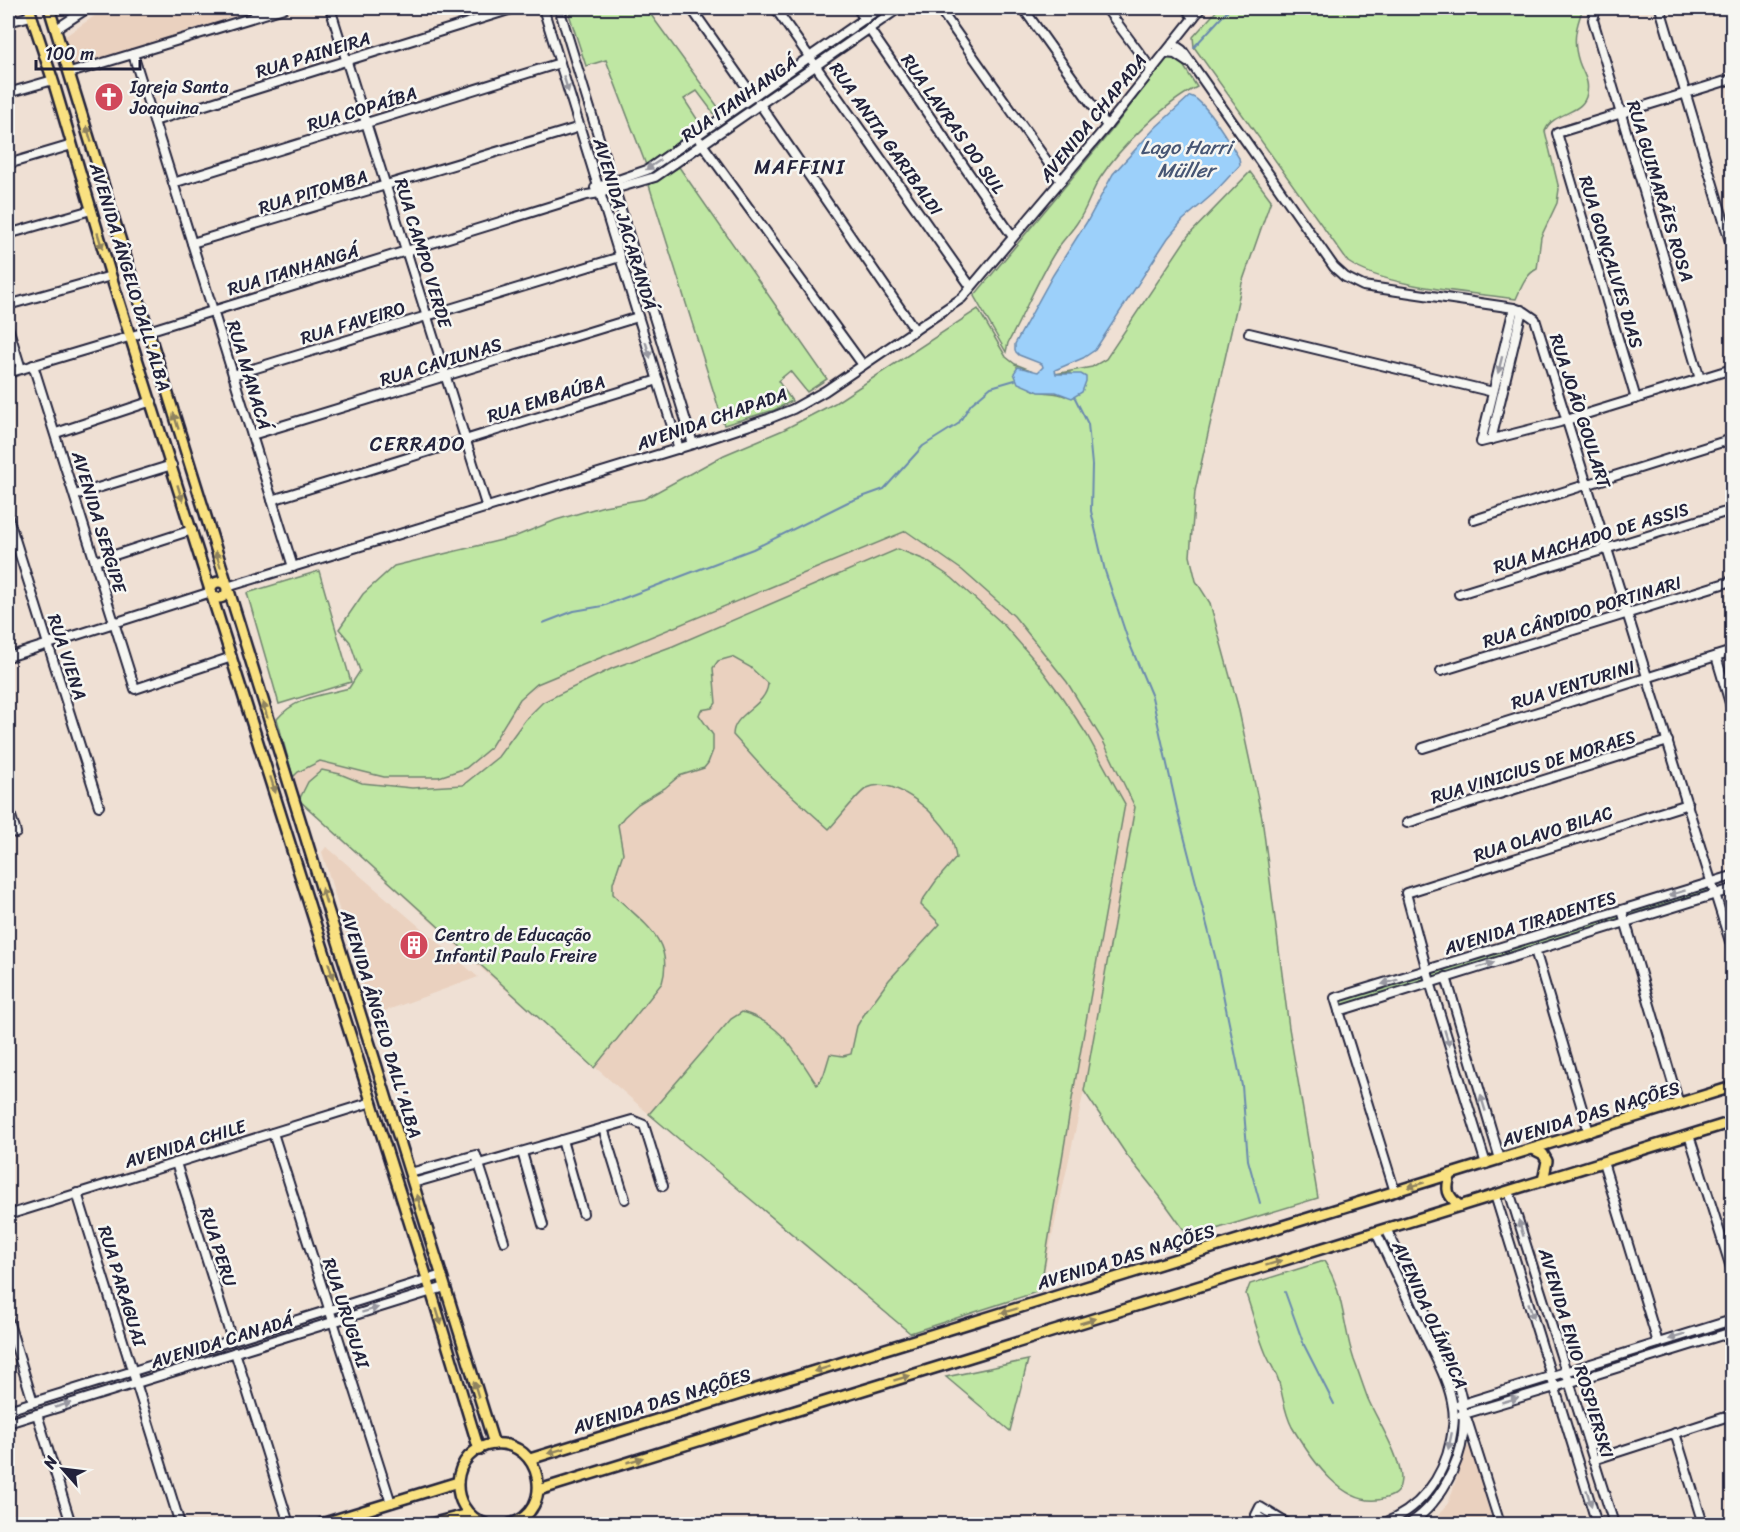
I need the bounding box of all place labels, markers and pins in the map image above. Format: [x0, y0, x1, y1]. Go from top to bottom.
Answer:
place label: Igreja Santa Joaquina [129, 71, 229, 124]
church icon: Igreja Santa Joaquina [93, 81, 125, 113]
place label: Centro de Educação Infantil Paulo Freire [434, 919, 597, 972]
building icon: Centro de Educação Infantil Paulo Freire [398, 929, 430, 961]

